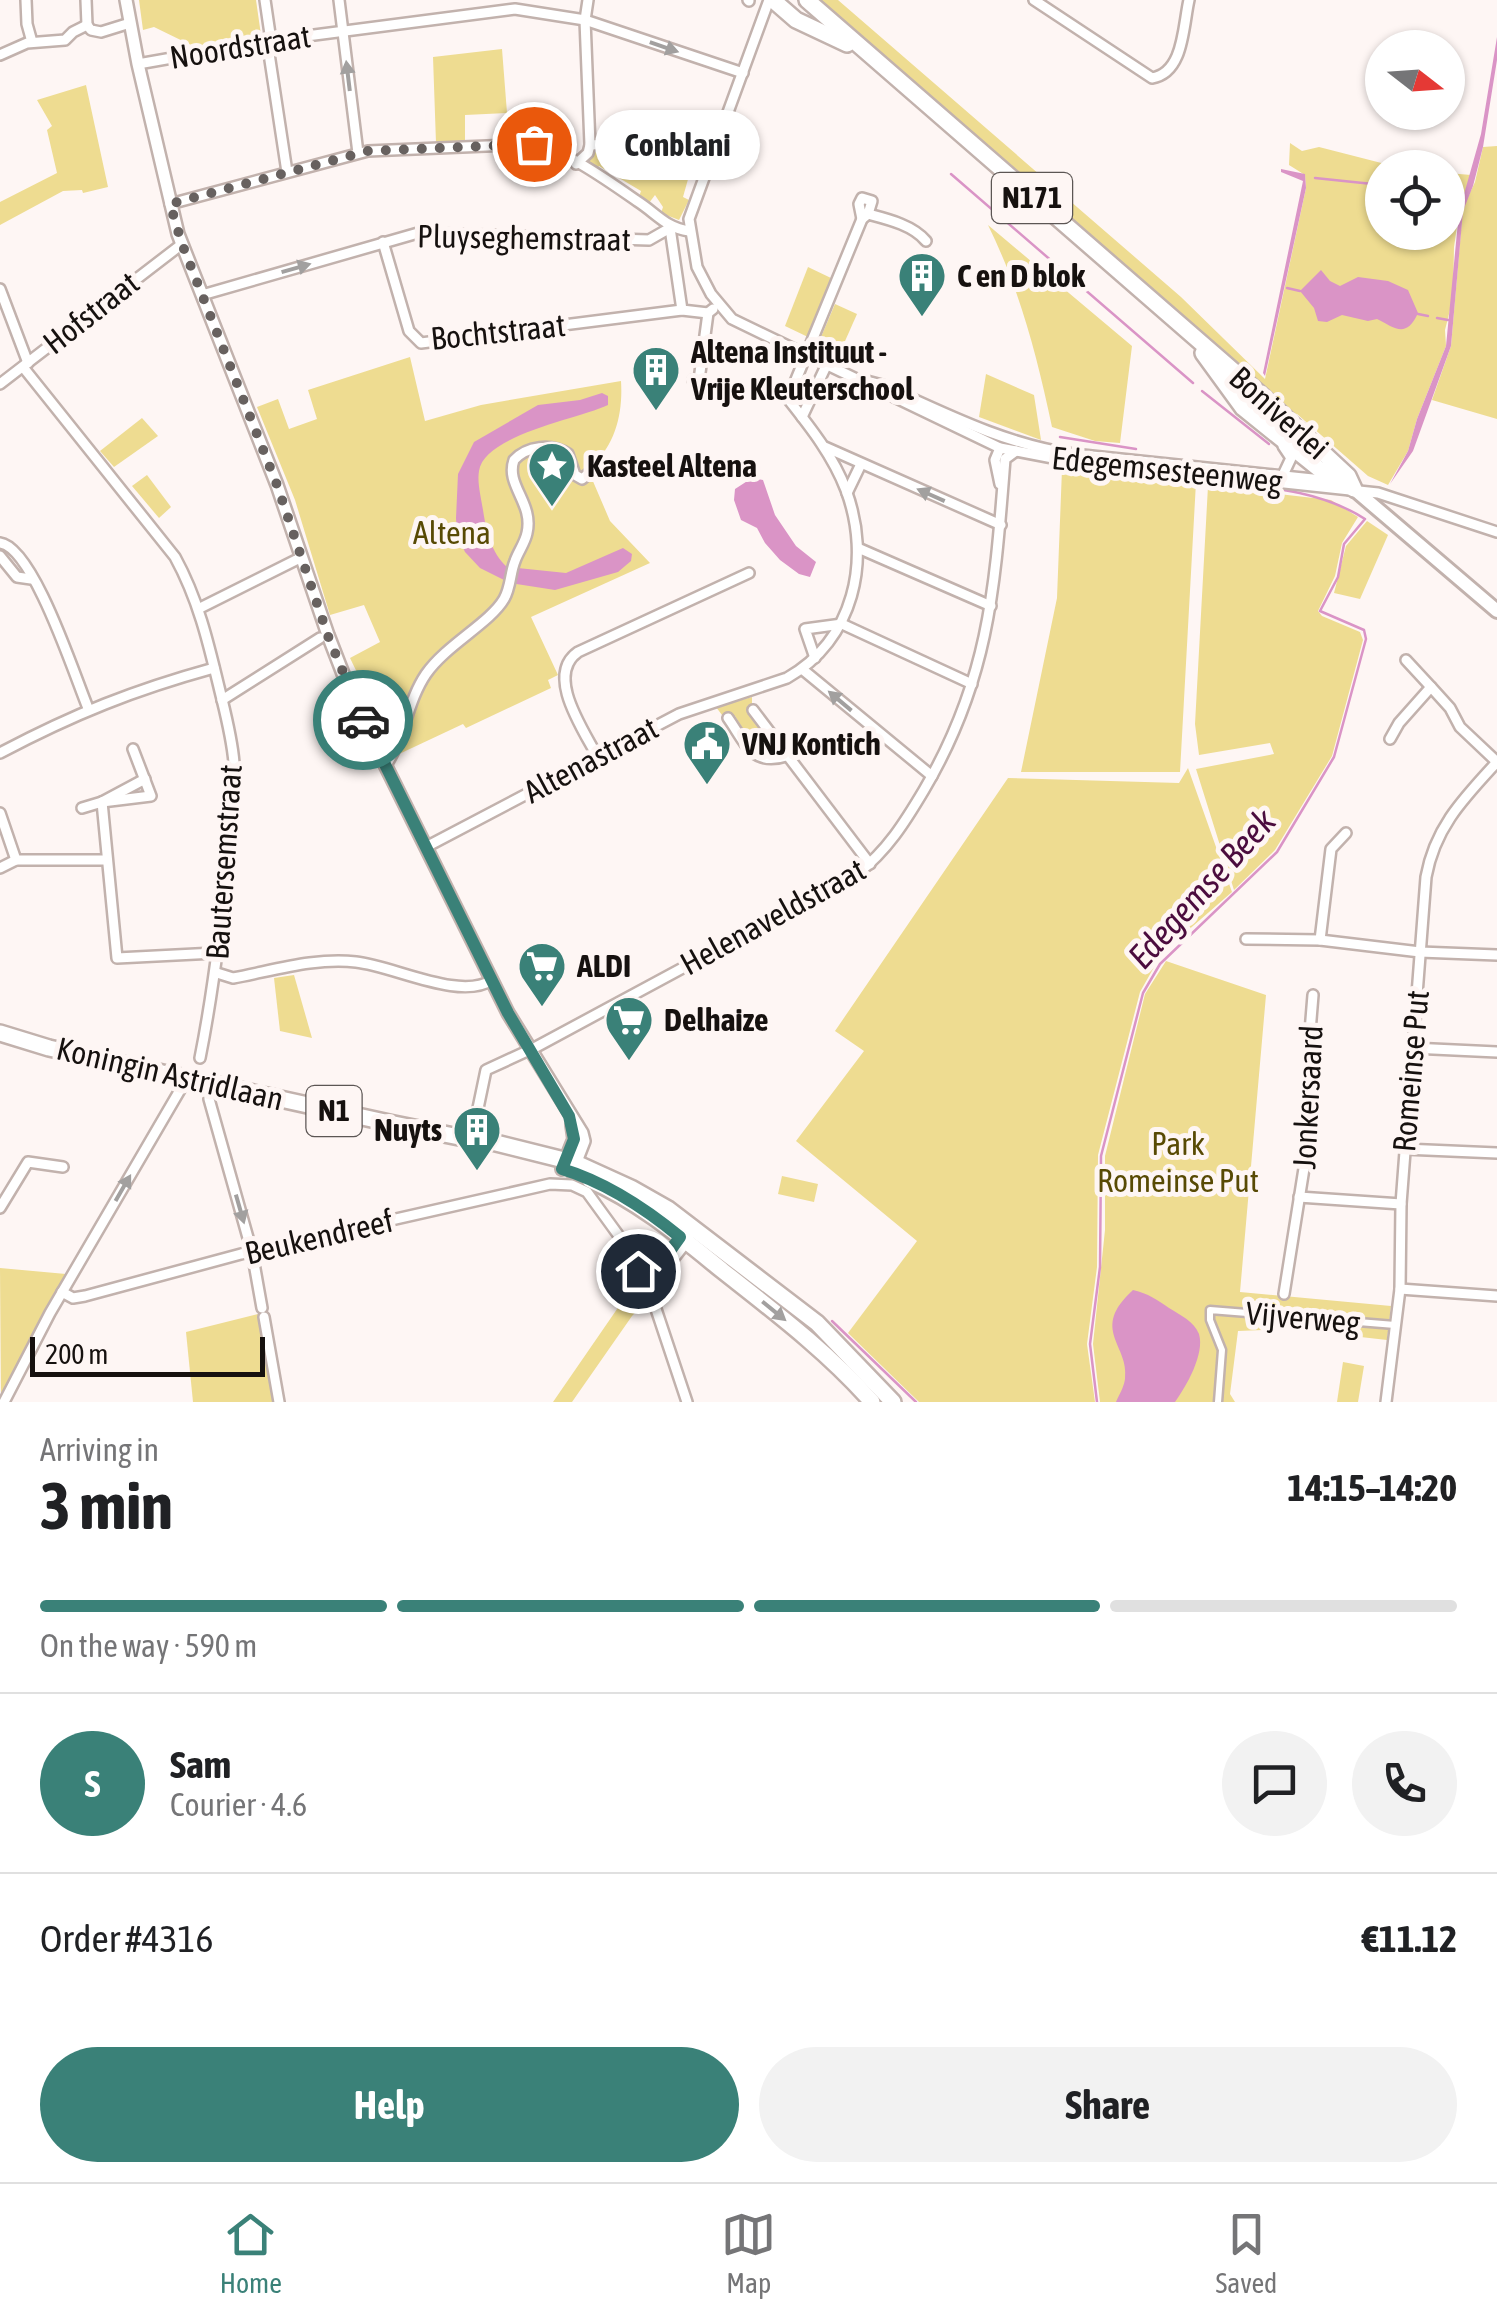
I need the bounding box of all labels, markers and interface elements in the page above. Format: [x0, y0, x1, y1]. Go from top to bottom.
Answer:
street label: Noordstraat [167, 17, 313, 76]
north arrow [1365, 30, 1465, 130]
map controls [1365, 30, 1465, 250]
one-way arrow [649, 40, 679, 55]
one-way arrow [340, 60, 356, 92]
pin [492, 102, 577, 187]
callout: Conblani [594, 109, 759, 179]
icon: bag [507, 117, 562, 172]
text: Conblani [624, 126, 731, 163]
button: locate [1365, 150, 1465, 250]
road number: N171 [992, 173, 1072, 223]
street label: Pluyseghemstraat [417, 217, 631, 258]
building icon: C en D blok [896, 250, 948, 318]
place label: C en D blok [957, 257, 1086, 294]
one-way arrow [281, 259, 312, 275]
street label: Hofstraat [36, 264, 146, 361]
street label: Bochtstraat [429, 306, 567, 357]
place label: Altena Instituut - Vrije Kleuterschool [690, 333, 914, 407]
building icon: Altena Instituut - Vrije Kleuterschool [630, 344, 682, 412]
street label: Boniverlei [1222, 359, 1336, 467]
street label: Edegemsesteenweg [1050, 439, 1284, 500]
place icon: Kasteel Altena [526, 440, 578, 508]
place label: Kasteel Altena [587, 447, 757, 484]
one-way arrow [916, 487, 945, 504]
park label: Altena [413, 514, 491, 551]
courier [313, 670, 413, 770]
one-way arrow [828, 690, 853, 712]
icon: car [336, 693, 391, 748]
street label: Altenastraat [518, 709, 664, 810]
public building icon: VNJ Kontich [681, 718, 733, 786]
place label: VNJ Kontich [741, 725, 881, 762]
street label: Bautersemstraat [198, 763, 249, 961]
water label: Edegemse Beek [1120, 800, 1283, 976]
street label: Helenaveldstraat [674, 851, 871, 982]
supermarket icon: ALDI [516, 940, 568, 1008]
place label: ALDI [576, 947, 631, 984]
street label: Romeinse Put [1385, 989, 1436, 1153]
supermarket icon: Delhaize [603, 994, 655, 1062]
place label: Delhaize [664, 1001, 768, 1038]
street label: Jonkersaard [1285, 1024, 1330, 1170]
street label: Koningin Astridlaan [53, 1029, 287, 1118]
road number: N1 [306, 1086, 362, 1136]
building icon: Nuyts [451, 1104, 503, 1172]
place label: Nuyts [374, 1111, 442, 1148]
park label: Park Romeinse Put [1097, 1125, 1259, 1199]
one-way arrow [114, 1174, 131, 1202]
one-way arrow [233, 1194, 248, 1225]
street label: Beukendreef [241, 1201, 397, 1272]
pin [596, 1229, 681, 1314]
icon: home [611, 1244, 666, 1299]
street label: Vijverweg [1244, 1294, 1362, 1341]
one-way arrow [761, 1300, 787, 1321]
scale bar [30, 1332, 265, 1376]
text: 200 m [45, 1338, 108, 1370]
text: Arriving in [40, 1431, 159, 1468]
text: 14:15–14:20 [1287, 1466, 1457, 1509]
text: 3 min [40, 1468, 173, 1543]
text: On the way · 590 m [40, 1627, 257, 1664]
button: chat [1222, 1731, 1327, 1836]
button: phone [1352, 1731, 1457, 1836]
text: Sam [170, 1743, 231, 1786]
text: S [85, 1762, 100, 1805]
text: Courier · 4.6 [170, 1786, 307, 1823]
text: Order #4316 [40, 1917, 213, 1960]
text: €11.12 [1362, 1917, 1457, 1960]
button: Help [40, 2047, 739, 2162]
button: Share [759, 2047, 1457, 2162]
tab: Home [220, 2207, 282, 2299]
tab: Map [721, 2207, 776, 2299]
tab: Saved [1215, 2207, 1277, 2299]

